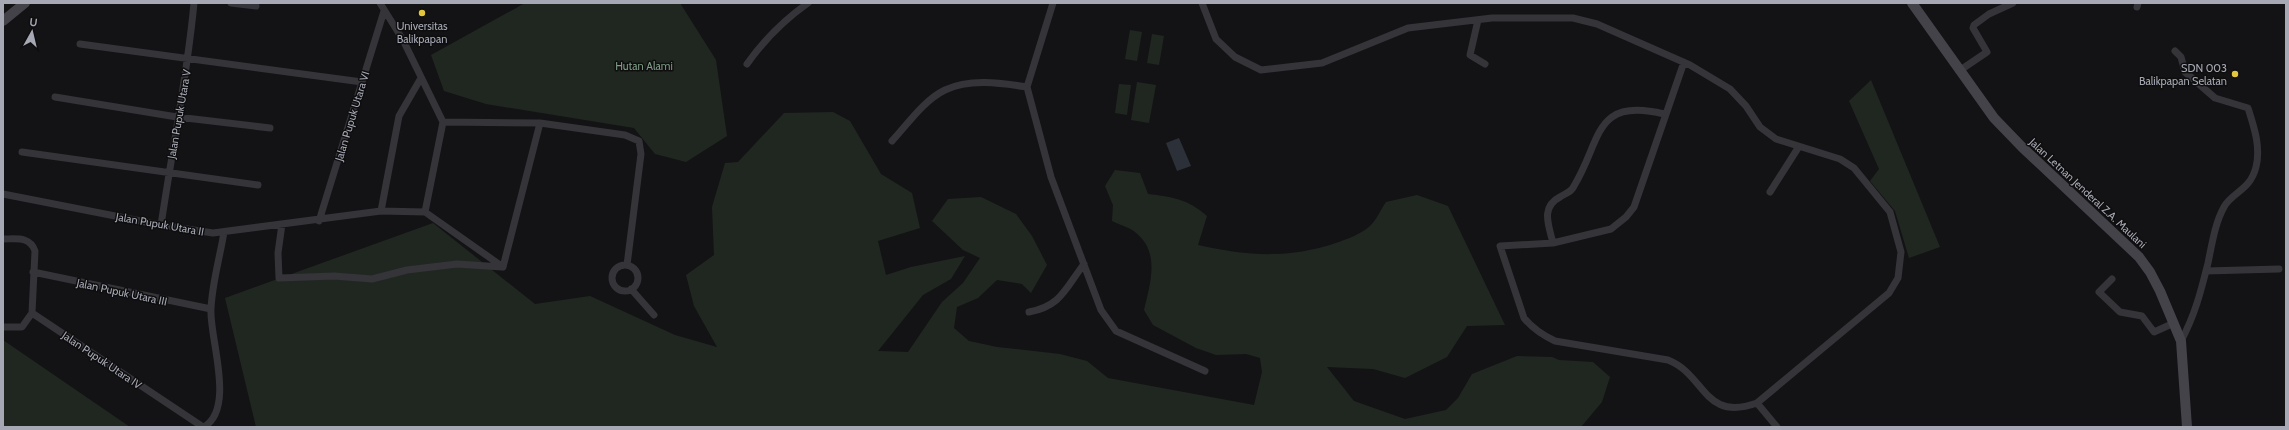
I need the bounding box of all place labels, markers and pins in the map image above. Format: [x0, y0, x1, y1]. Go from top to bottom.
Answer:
marker: Universitas Balikpapan [417, 8, 427, 18]
place label: Universitas Balikpapan [396, 19, 448, 46]
place label: SDN 003 Balikpapan Selatan [2139, 61, 2227, 88]
marker: SDN 003 Balikpapan Selatan [2230, 69, 2240, 79]

